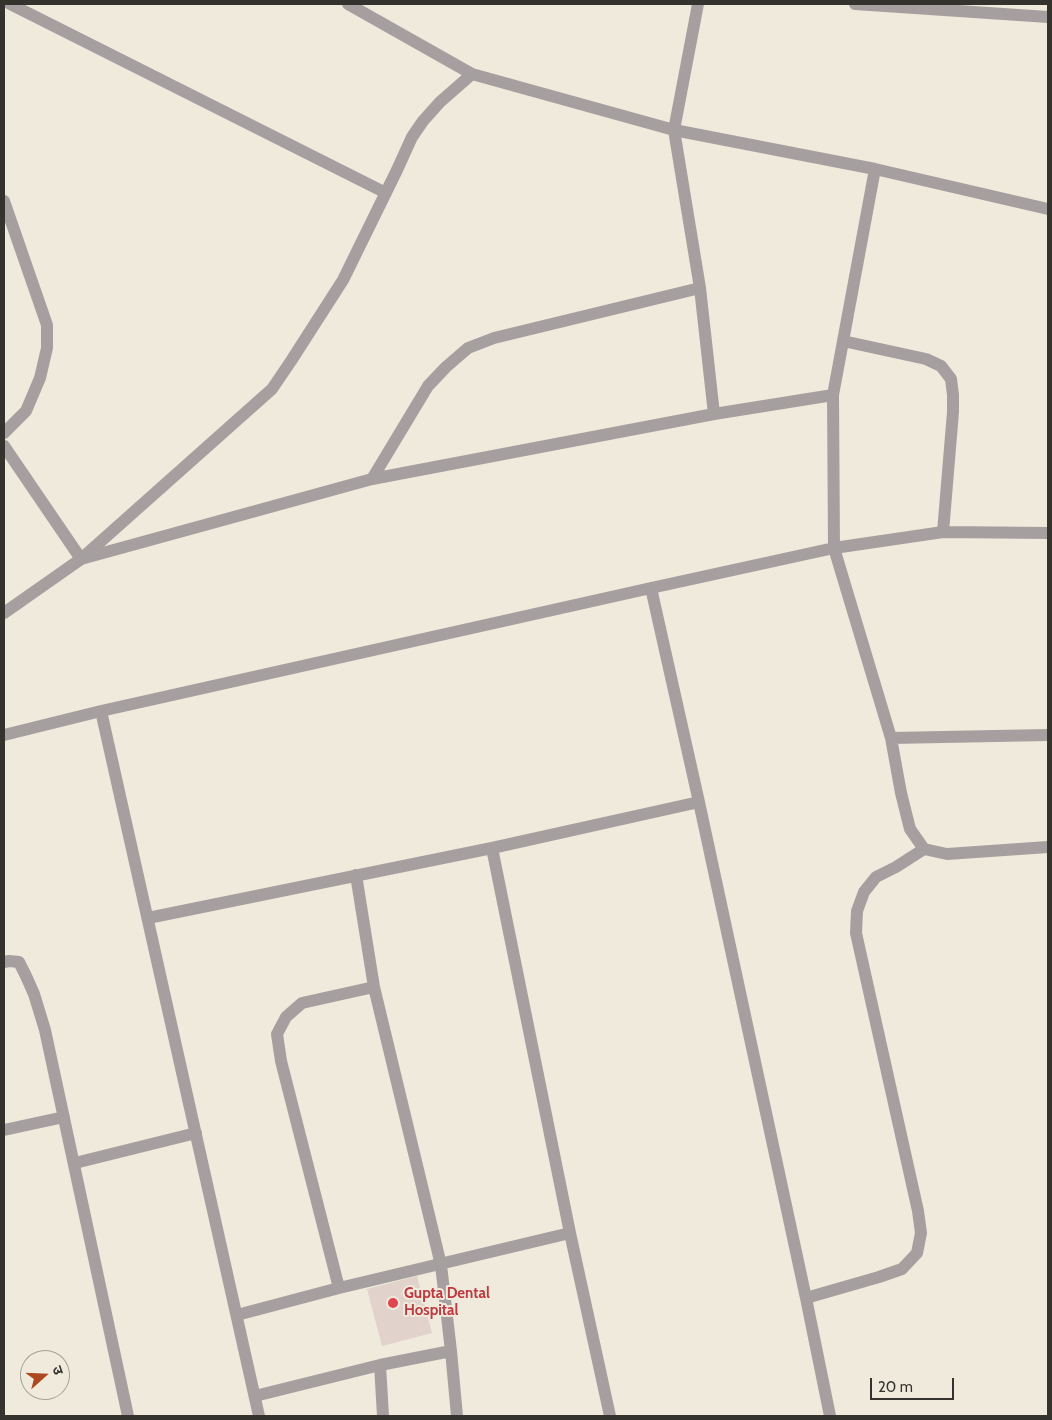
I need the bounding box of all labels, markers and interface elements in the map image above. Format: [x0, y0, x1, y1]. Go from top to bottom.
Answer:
place label: Gupta Dental Hospital [404, 1285, 490, 1320]
marker: Gupta Dental Hospital [386, 1296, 400, 1310]
north arrow [20, 1350, 70, 1400]
text: उ [48, 1363, 68, 1377]
scale bar [872, 1368, 956, 1400]
text: 20 m [878, 1378, 913, 1396]

